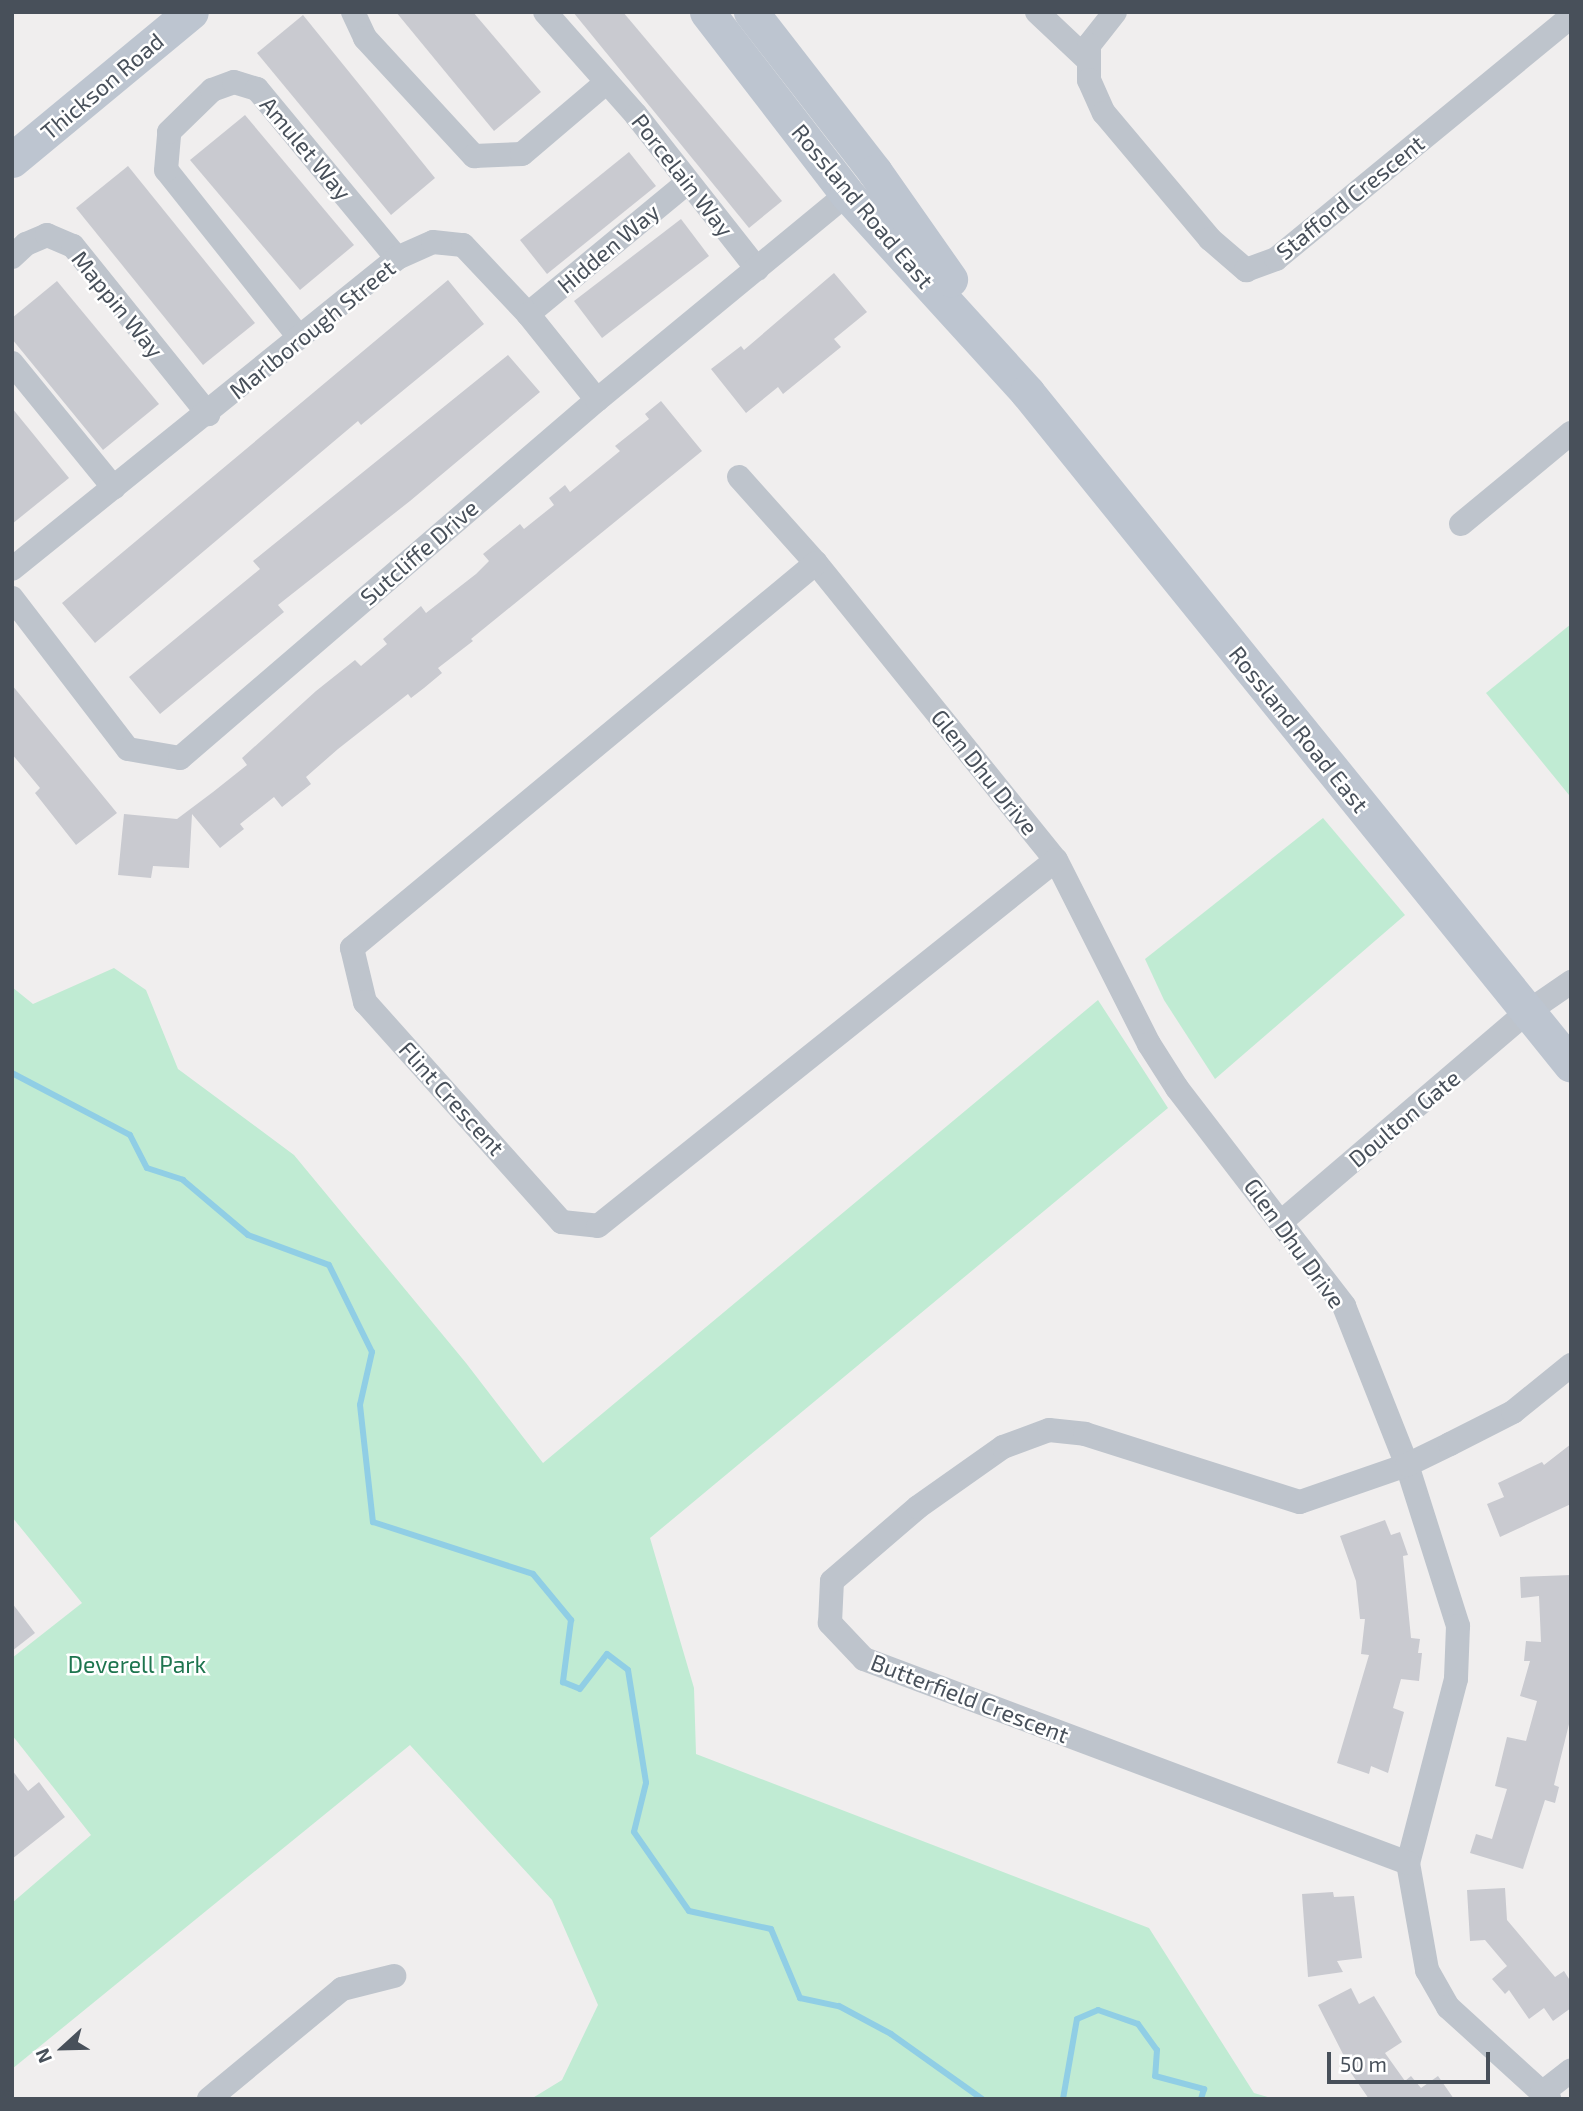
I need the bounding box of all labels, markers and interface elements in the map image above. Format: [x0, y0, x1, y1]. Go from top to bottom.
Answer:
street label: Thickson Road [35, 27, 169, 145]
street label: Amulet Way [255, 91, 357, 205]
street label: Porcelain Way [626, 108, 740, 242]
street label: Rossland Road East [786, 118, 940, 294]
street label: Stafford Crescent [1270, 129, 1430, 265]
street label: Hidden Way [551, 197, 665, 299]
street label: Mappin Way [66, 245, 170, 363]
street label: Marlborough Street [224, 254, 400, 404]
street label: Sutcliffe Drive [355, 493, 483, 611]
street label: Rossland Road East [1224, 640, 1374, 818]
street label: Glen Dhu Drive [926, 704, 1044, 840]
street label: Flint Crescent [394, 1035, 510, 1161]
street label: Doulton Gate [1343, 1064, 1465, 1172]
street label: Glen Dhu Drive [1239, 1173, 1351, 1313]
street label: Butterfield Crescent [867, 1648, 1073, 1748]
park label: Deverell Park [67, 1650, 207, 1678]
north arrow [28, 2013, 98, 2083]
scale bar [1331, 2038, 1494, 2082]
text: N [30, 2045, 56, 2067]
text: 50 m [1340, 2051, 1387, 2076]

